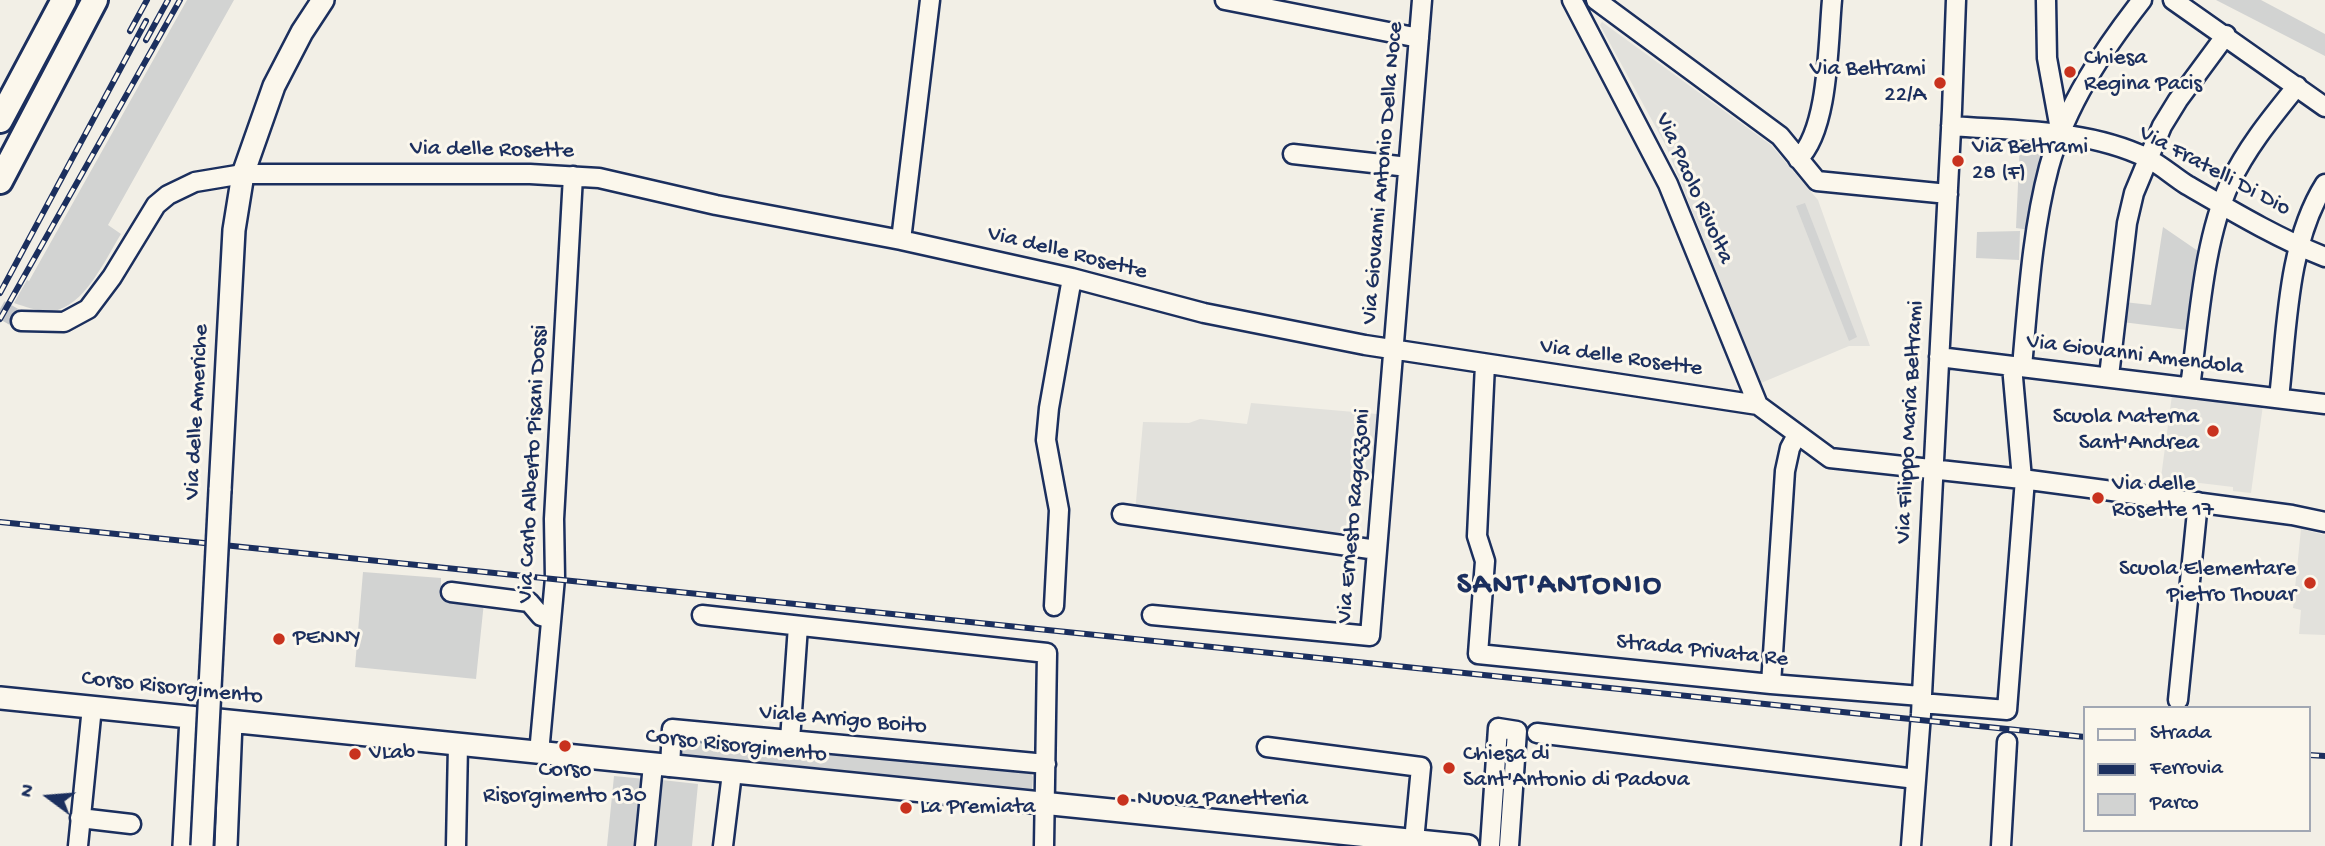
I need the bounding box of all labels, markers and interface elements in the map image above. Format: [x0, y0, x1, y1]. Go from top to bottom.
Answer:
street label: Via Giovanni Antonio Della Noce [1357, 21, 1411, 325]
place label: Chiesa Regina Pacis [2084, 45, 2202, 99]
place label: Via Beltrami 22/A [1810, 56, 1926, 110]
marker: Chiesa Regina Pacis [2062, 64, 2078, 80]
marker: Via Beltrami 22/A [1932, 75, 1948, 91]
street label: Via Paolo Rivolta [1647, 109, 1739, 269]
street label: Via Fratelli Di Dio [2133, 120, 2295, 224]
place label: Via Beltrami 28 (F) [1972, 134, 2088, 188]
street label: Via delle Rosette [410, 136, 574, 166]
marker: Via Beltrami 28 (F) [1950, 153, 1966, 169]
street label: Via delle Rosette [984, 221, 1150, 287]
street label: Via Filippo Maria Beltrami [1891, 300, 1931, 544]
street label: Via delle Americhe [180, 324, 216, 500]
street label: Via Carlo Alberto Pisani Dossi [513, 324, 555, 604]
street label: Via Giovanni Amendola [2025, 329, 2245, 383]
street label: Via delle Rosette [1538, 334, 1704, 384]
place label: Scuola Materna Sant'Andrea [2053, 404, 2199, 458]
street label: Via Ernesto Ragazzoni [1332, 408, 1378, 624]
marker: Scuola Materna Sant'Andrea [2205, 423, 2221, 439]
place label: Via delle Rosette 17 [2112, 471, 2214, 525]
marker: Via delle Rosette 17 [2090, 490, 2106, 506]
place label: Scuola Elementare Pietro Thouar [2119, 556, 2296, 610]
district label: SANT'ANTONIO [1458, 569, 1662, 605]
marker: Scuola Elementare Pietro Thouar [2302, 575, 2318, 591]
place label: PENNY [293, 625, 361, 653]
street label: Strada Privata Re [1615, 629, 1789, 675]
marker: PENNY [271, 631, 287, 647]
street label: Corso Risorgimento [80, 666, 264, 712]
street label: Viale Arrigo Boito [758, 700, 928, 742]
legend [2084, 706, 2311, 832]
text: Strada [2150, 722, 2211, 747]
street label: Corso Risorgimento [644, 724, 828, 770]
marker: Corso Risorgimento 130 [557, 738, 573, 754]
place label: VLab [369, 740, 415, 768]
place label: Chiesa di Sant'Antonio di Padova [1463, 741, 1689, 795]
marker: VLab [347, 746, 363, 762]
place label: Corso Risorgimento 130 [483, 757, 647, 811]
text: Ferrovia [2150, 757, 2223, 782]
marker: Chiesa di Sant'Antonio di Padova [1441, 760, 1457, 776]
north arrow [14, 762, 84, 832]
text: N [16, 782, 41, 800]
place label: Nuova Panetteria [1137, 786, 1308, 814]
marker: Nuova Panetteria [1115, 792, 1131, 808]
text: Parco [2150, 792, 2199, 817]
place label: La Premiata [920, 794, 1036, 822]
marker: La Premiata [898, 800, 914, 816]

